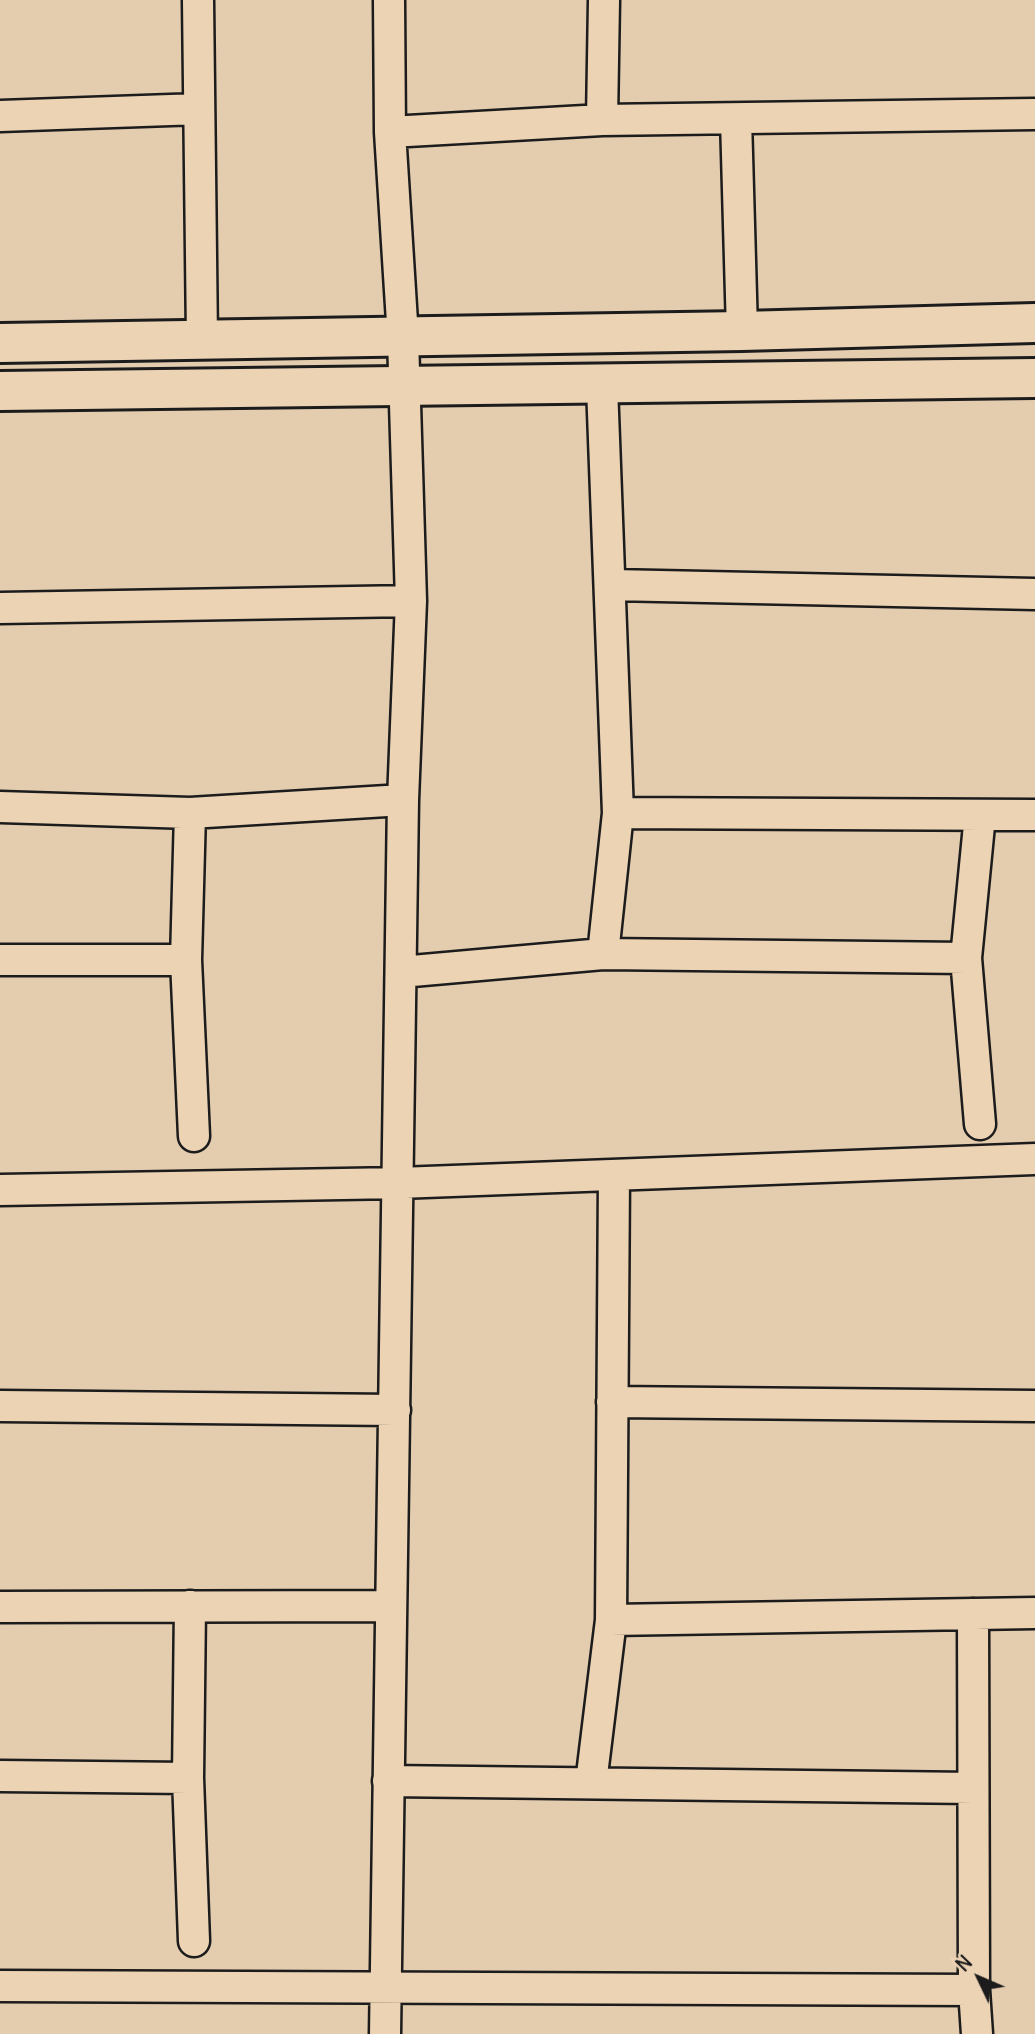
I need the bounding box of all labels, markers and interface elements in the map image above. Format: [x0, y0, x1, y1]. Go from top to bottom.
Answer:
north arrow [944, 1943, 1014, 2013]
text: N [951, 1950, 977, 1976]

